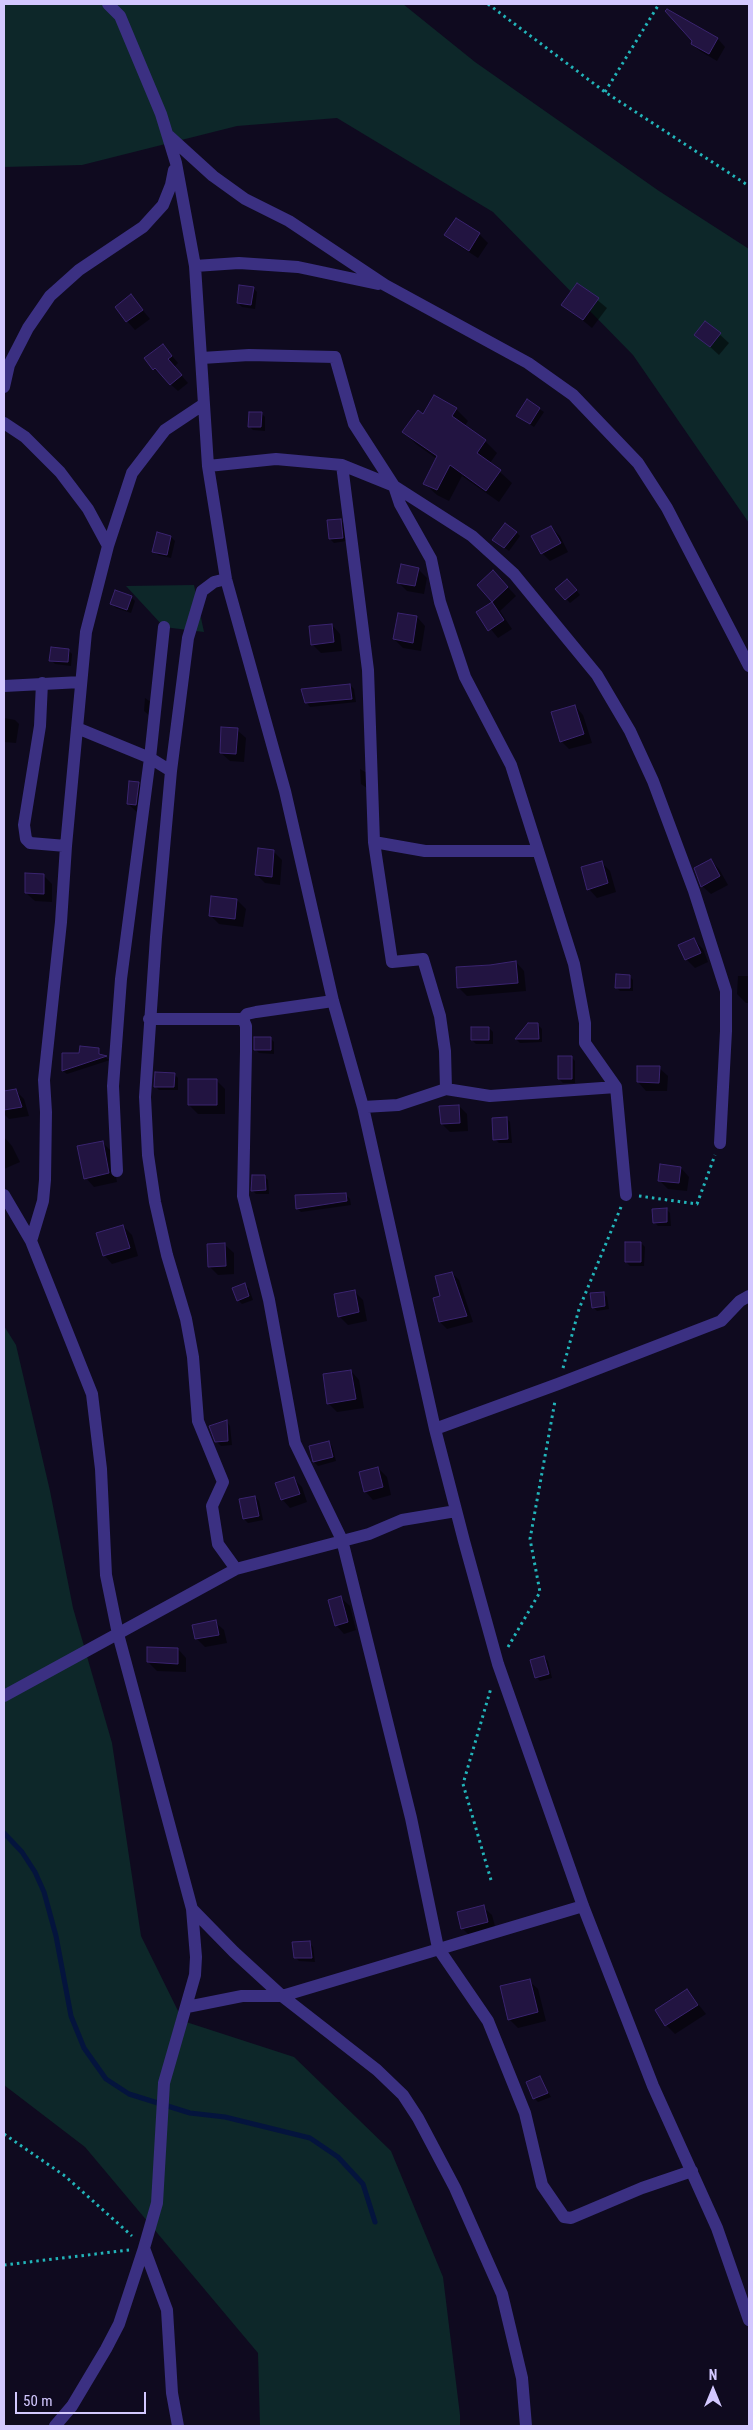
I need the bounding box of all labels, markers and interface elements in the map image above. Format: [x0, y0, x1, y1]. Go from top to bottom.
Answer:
north arrow [688, 2365, 738, 2415]
text: N [709, 2367, 717, 2383]
scale bar [18, 2382, 149, 2414]
text: 50 m [23, 2392, 53, 2410]

